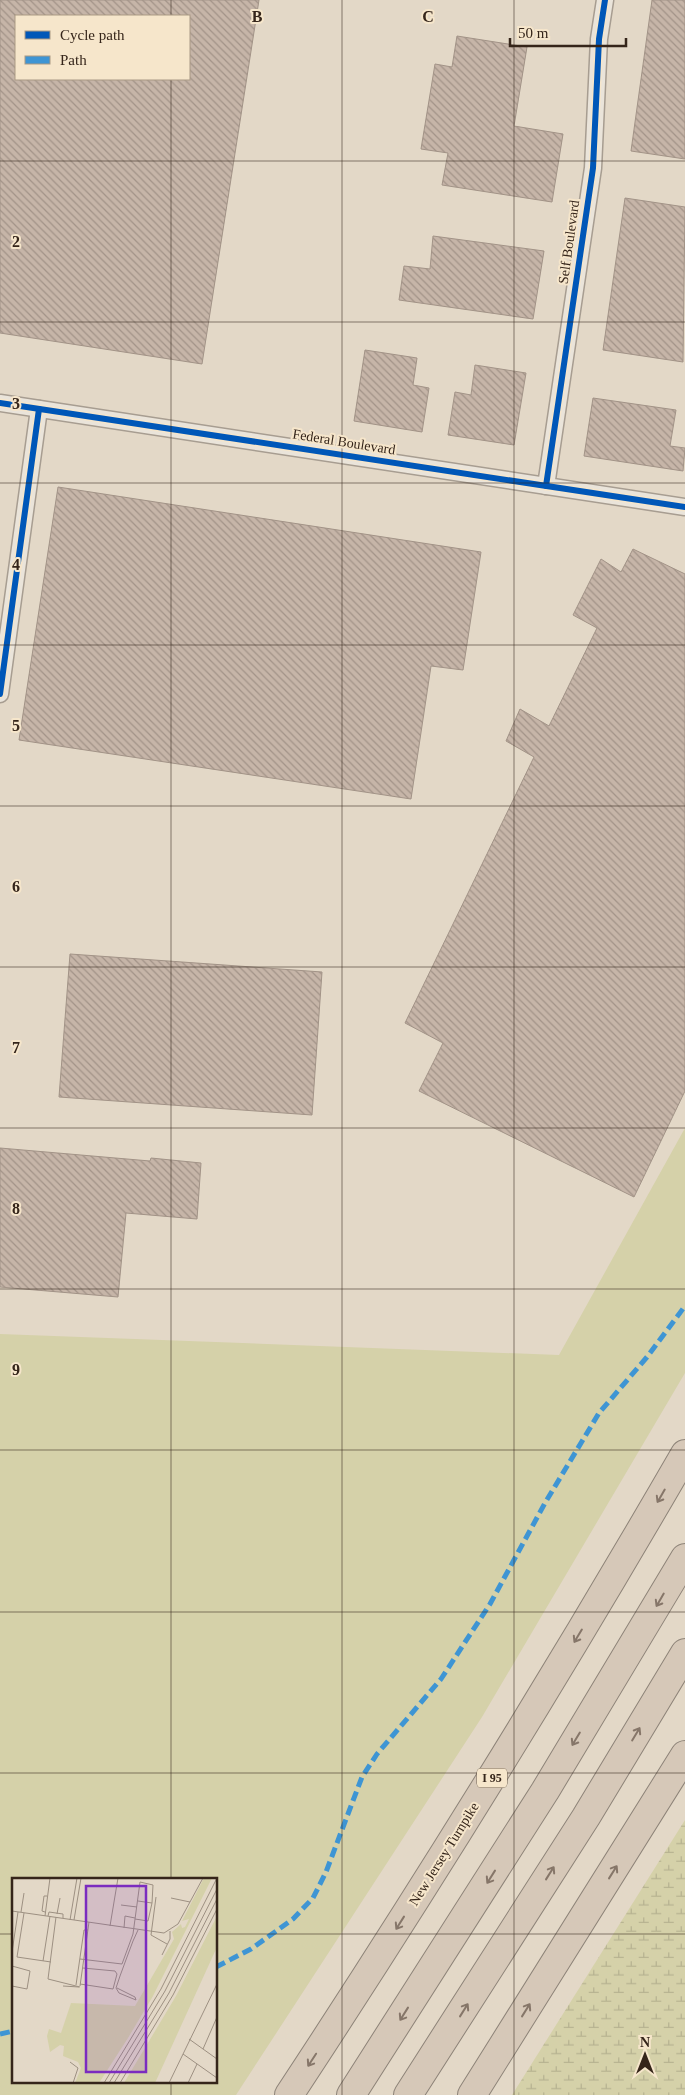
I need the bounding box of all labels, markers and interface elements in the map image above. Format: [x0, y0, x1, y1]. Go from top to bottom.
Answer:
text: B [252, 8, 263, 25]
text: C [422, 8, 434, 25]
legend [15, 15, 190, 80]
scale bar [510, 15, 626, 47]
text: 50 m [518, 25, 549, 41]
text: Cycle path [60, 27, 125, 43]
text: Path [60, 52, 87, 68]
street label: Self Boulevard [556, 199, 582, 285]
text: 2 [12, 233, 20, 250]
text: 3 [12, 395, 20, 412]
street label: Federal Boulevard [292, 426, 396, 458]
text: 4 [12, 556, 20, 573]
text: 5 [12, 717, 20, 734]
text: 6 [12, 878, 20, 895]
text: 7 [12, 1039, 20, 1056]
text: 8 [12, 1200, 20, 1217]
text: 9 [12, 1361, 20, 1378]
one-way arrow [655, 1489, 665, 1503]
one-way arrow [655, 1592, 665, 1607]
one-way arrow [573, 1629, 583, 1643]
one-way arrow [631, 1728, 641, 1742]
one-way arrow [571, 1732, 581, 1746]
road number: I 95 [477, 1769, 507, 1788]
street label: New Jersey Turnpike [406, 1800, 482, 1908]
one-way arrow [546, 1866, 556, 1880]
one-way arrow [608, 1866, 618, 1880]
one-way arrow [485, 1870, 495, 1884]
inset map [12, 1878, 218, 2082]
one-way arrow [395, 1916, 405, 1930]
one-way arrow [522, 2003, 532, 2017]
one-way arrow [459, 2004, 469, 2018]
one-way arrow [398, 2007, 408, 2021]
north arrow [620, 2030, 670, 2080]
text: N [640, 2035, 650, 2050]
one-way arrow [307, 2052, 317, 2066]

